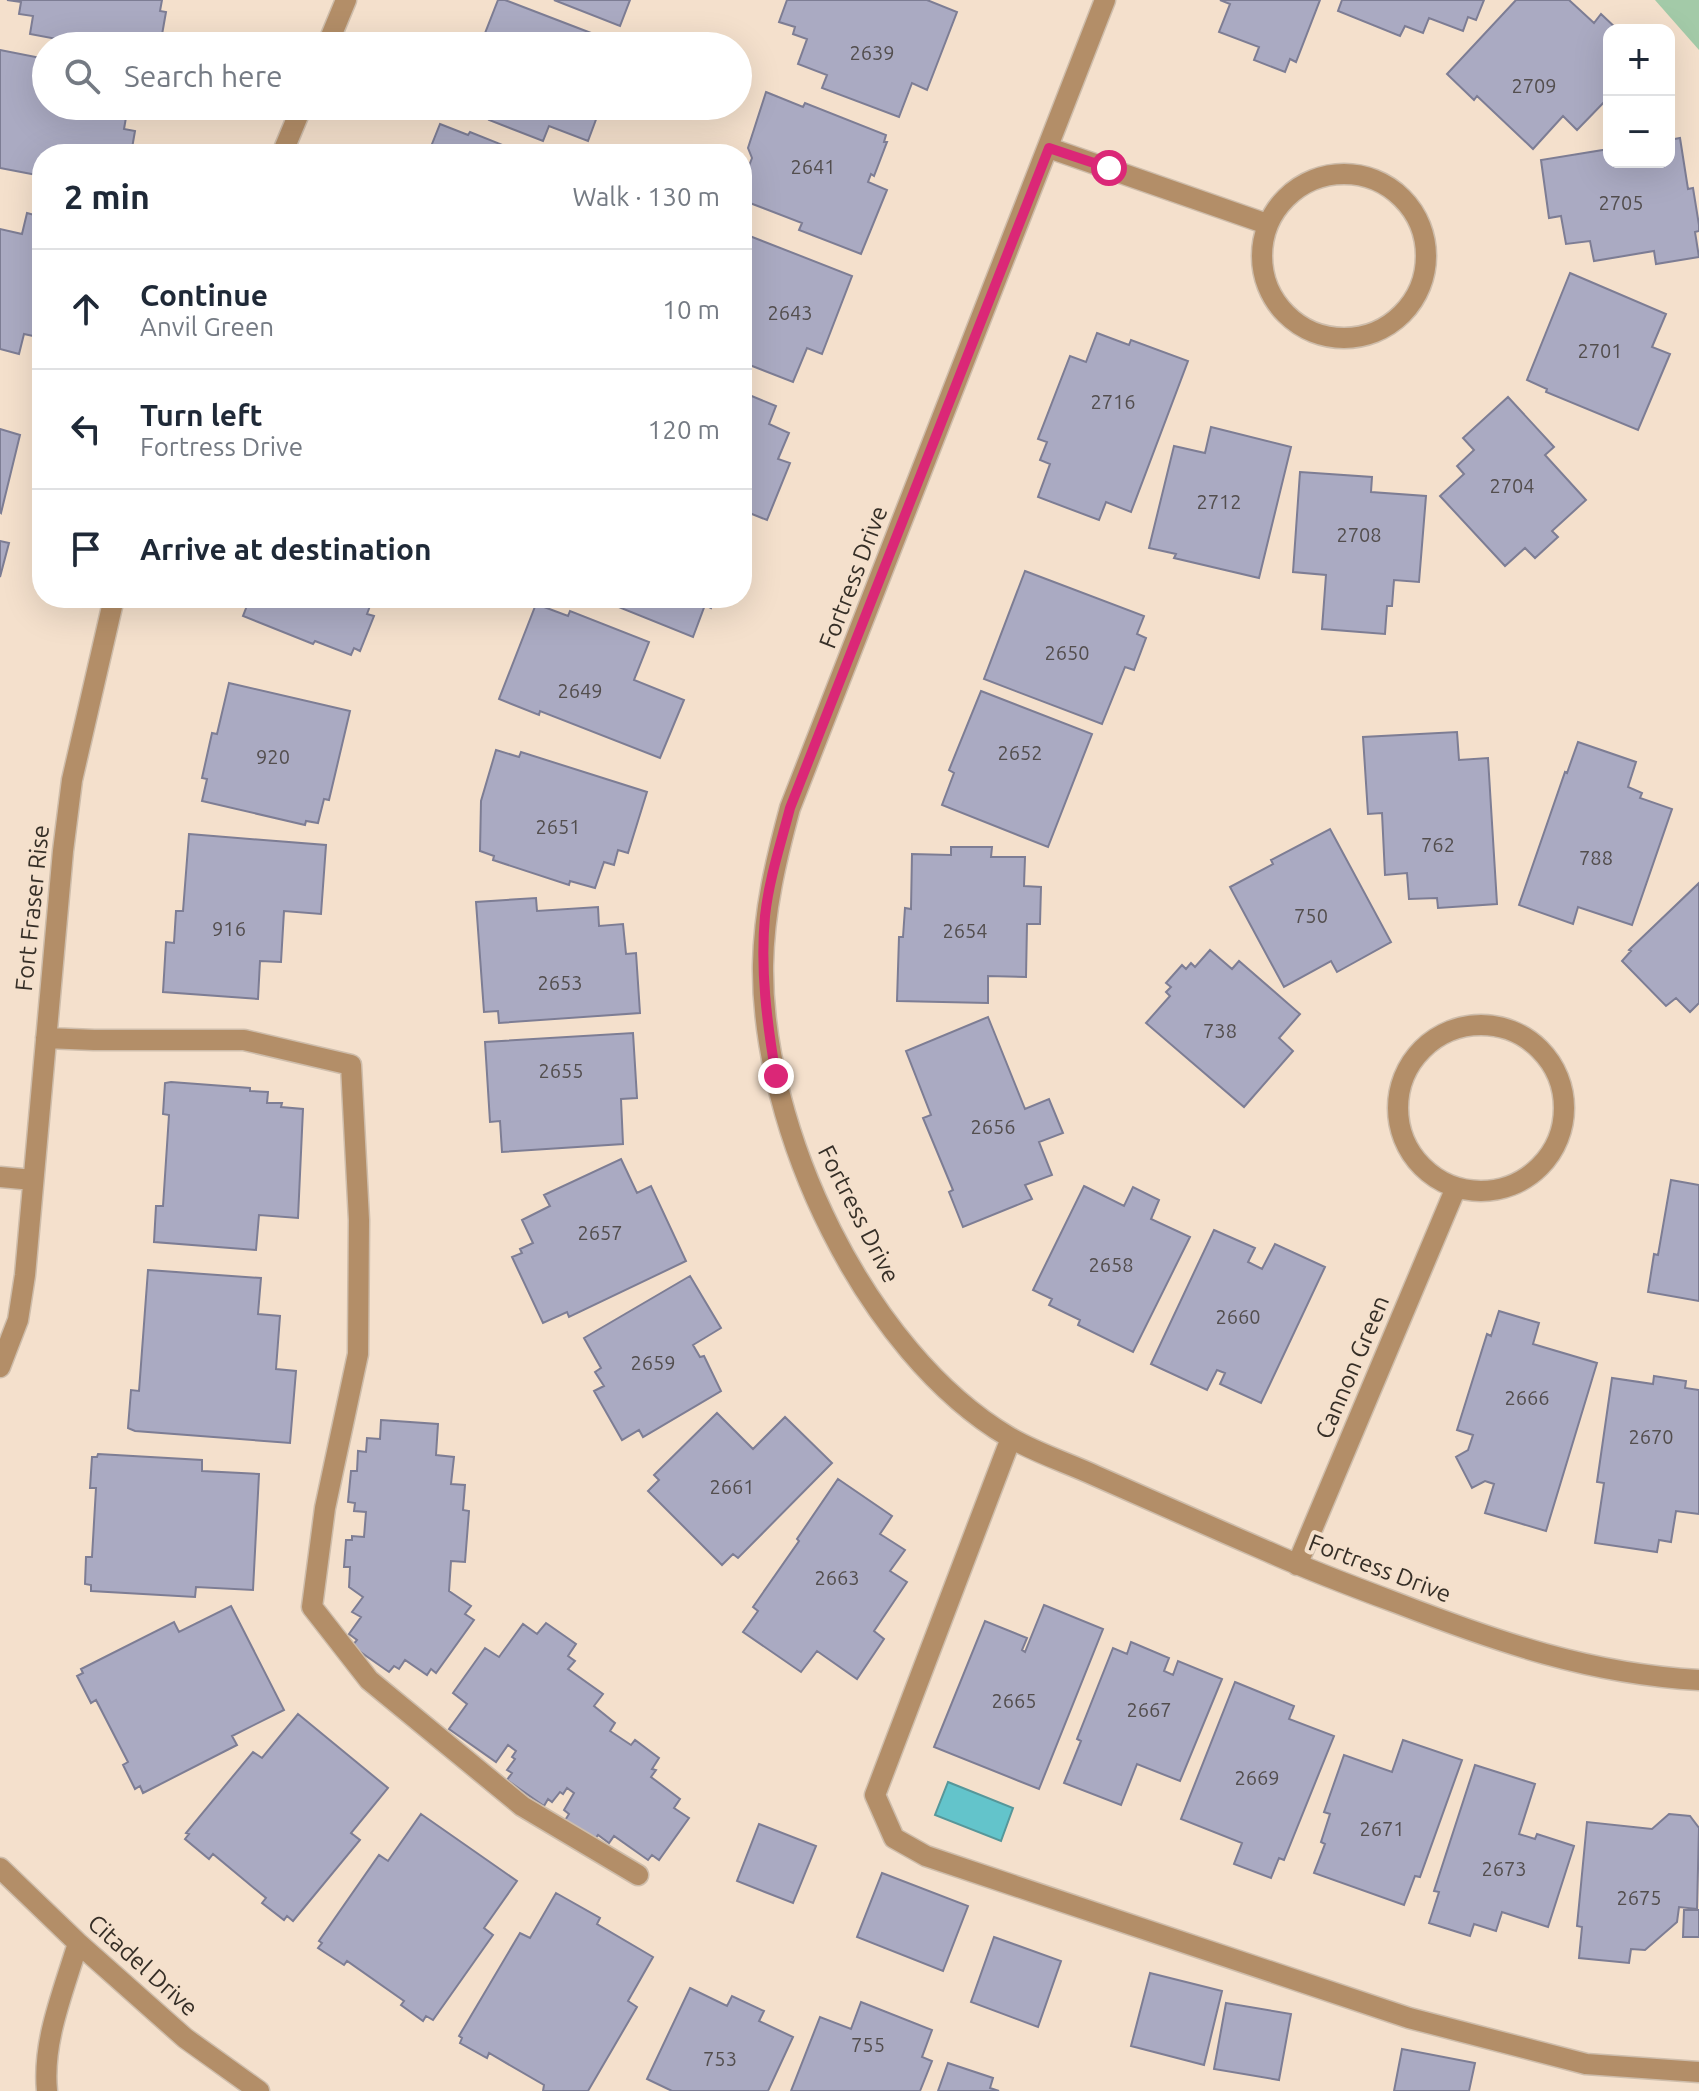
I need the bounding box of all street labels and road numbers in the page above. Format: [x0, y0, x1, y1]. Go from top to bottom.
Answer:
street label: Fortress Drive [813, 502, 893, 652]
street label: Fort Fraser Rise [10, 824, 54, 992]
street label: Fortress Drive [813, 1141, 905, 1287]
street label: Cannon Green [1310, 1291, 1394, 1443]
street label: Fortress Drive [1305, 1528, 1455, 1608]
street label: Citadel Drive [83, 1909, 203, 2021]

